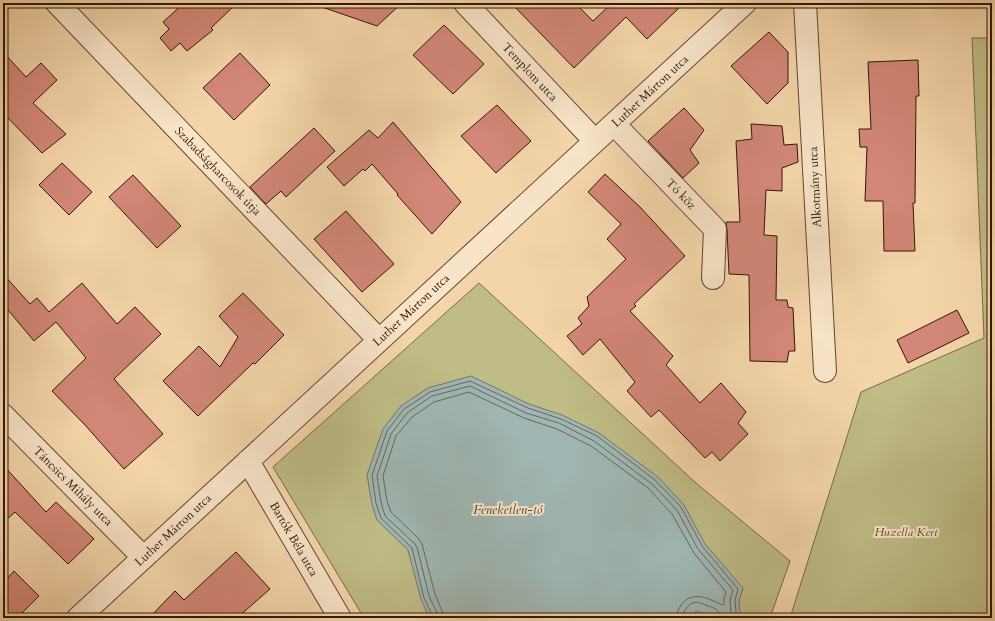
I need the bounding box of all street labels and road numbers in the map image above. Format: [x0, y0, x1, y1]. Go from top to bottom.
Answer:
street label: Templom utca [499, 39, 562, 105]
street label: Luther Márton utca [608, 51, 692, 131]
street label: Szabadságharcosok útja [171, 123, 265, 219]
street label: Alkotmány utca [805, 145, 825, 228]
street label: Tó köz [662, 175, 700, 213]
street label: Luther Márton utca [369, 270, 453, 350]
street label: Táncsics Mihály utca [30, 443, 117, 530]
street label: Luther Márton utca [131, 490, 215, 570]
street label: Bartók Béla utca [266, 499, 322, 580]

